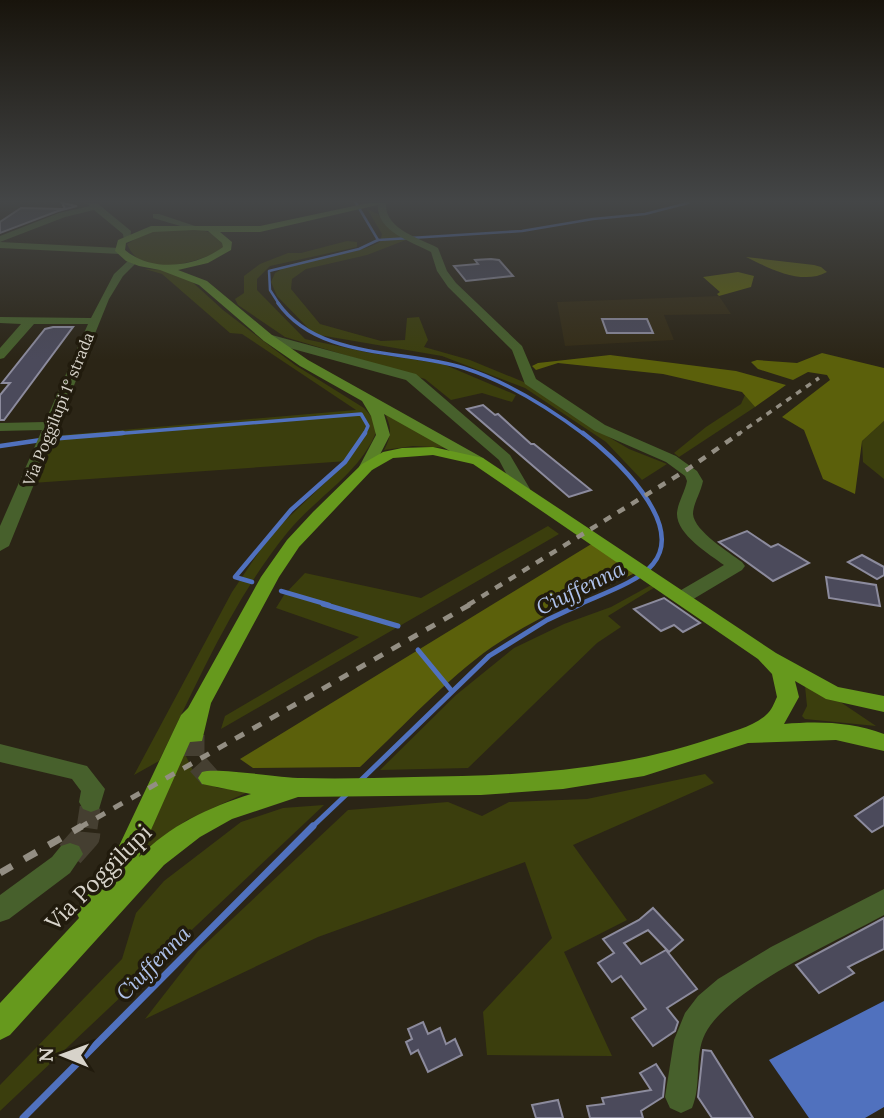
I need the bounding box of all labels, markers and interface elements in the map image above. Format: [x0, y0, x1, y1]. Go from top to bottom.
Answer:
street label: Via Poggilupi 1° strada [18, 329, 98, 490]
water label: Ciuffenna [532, 555, 629, 621]
street label: Via Poggilupi [38, 818, 157, 937]
water label: Ciuffenna [110, 920, 196, 1006]
north arrow [28, 1020, 98, 1090]
text: N [34, 1047, 58, 1062]

